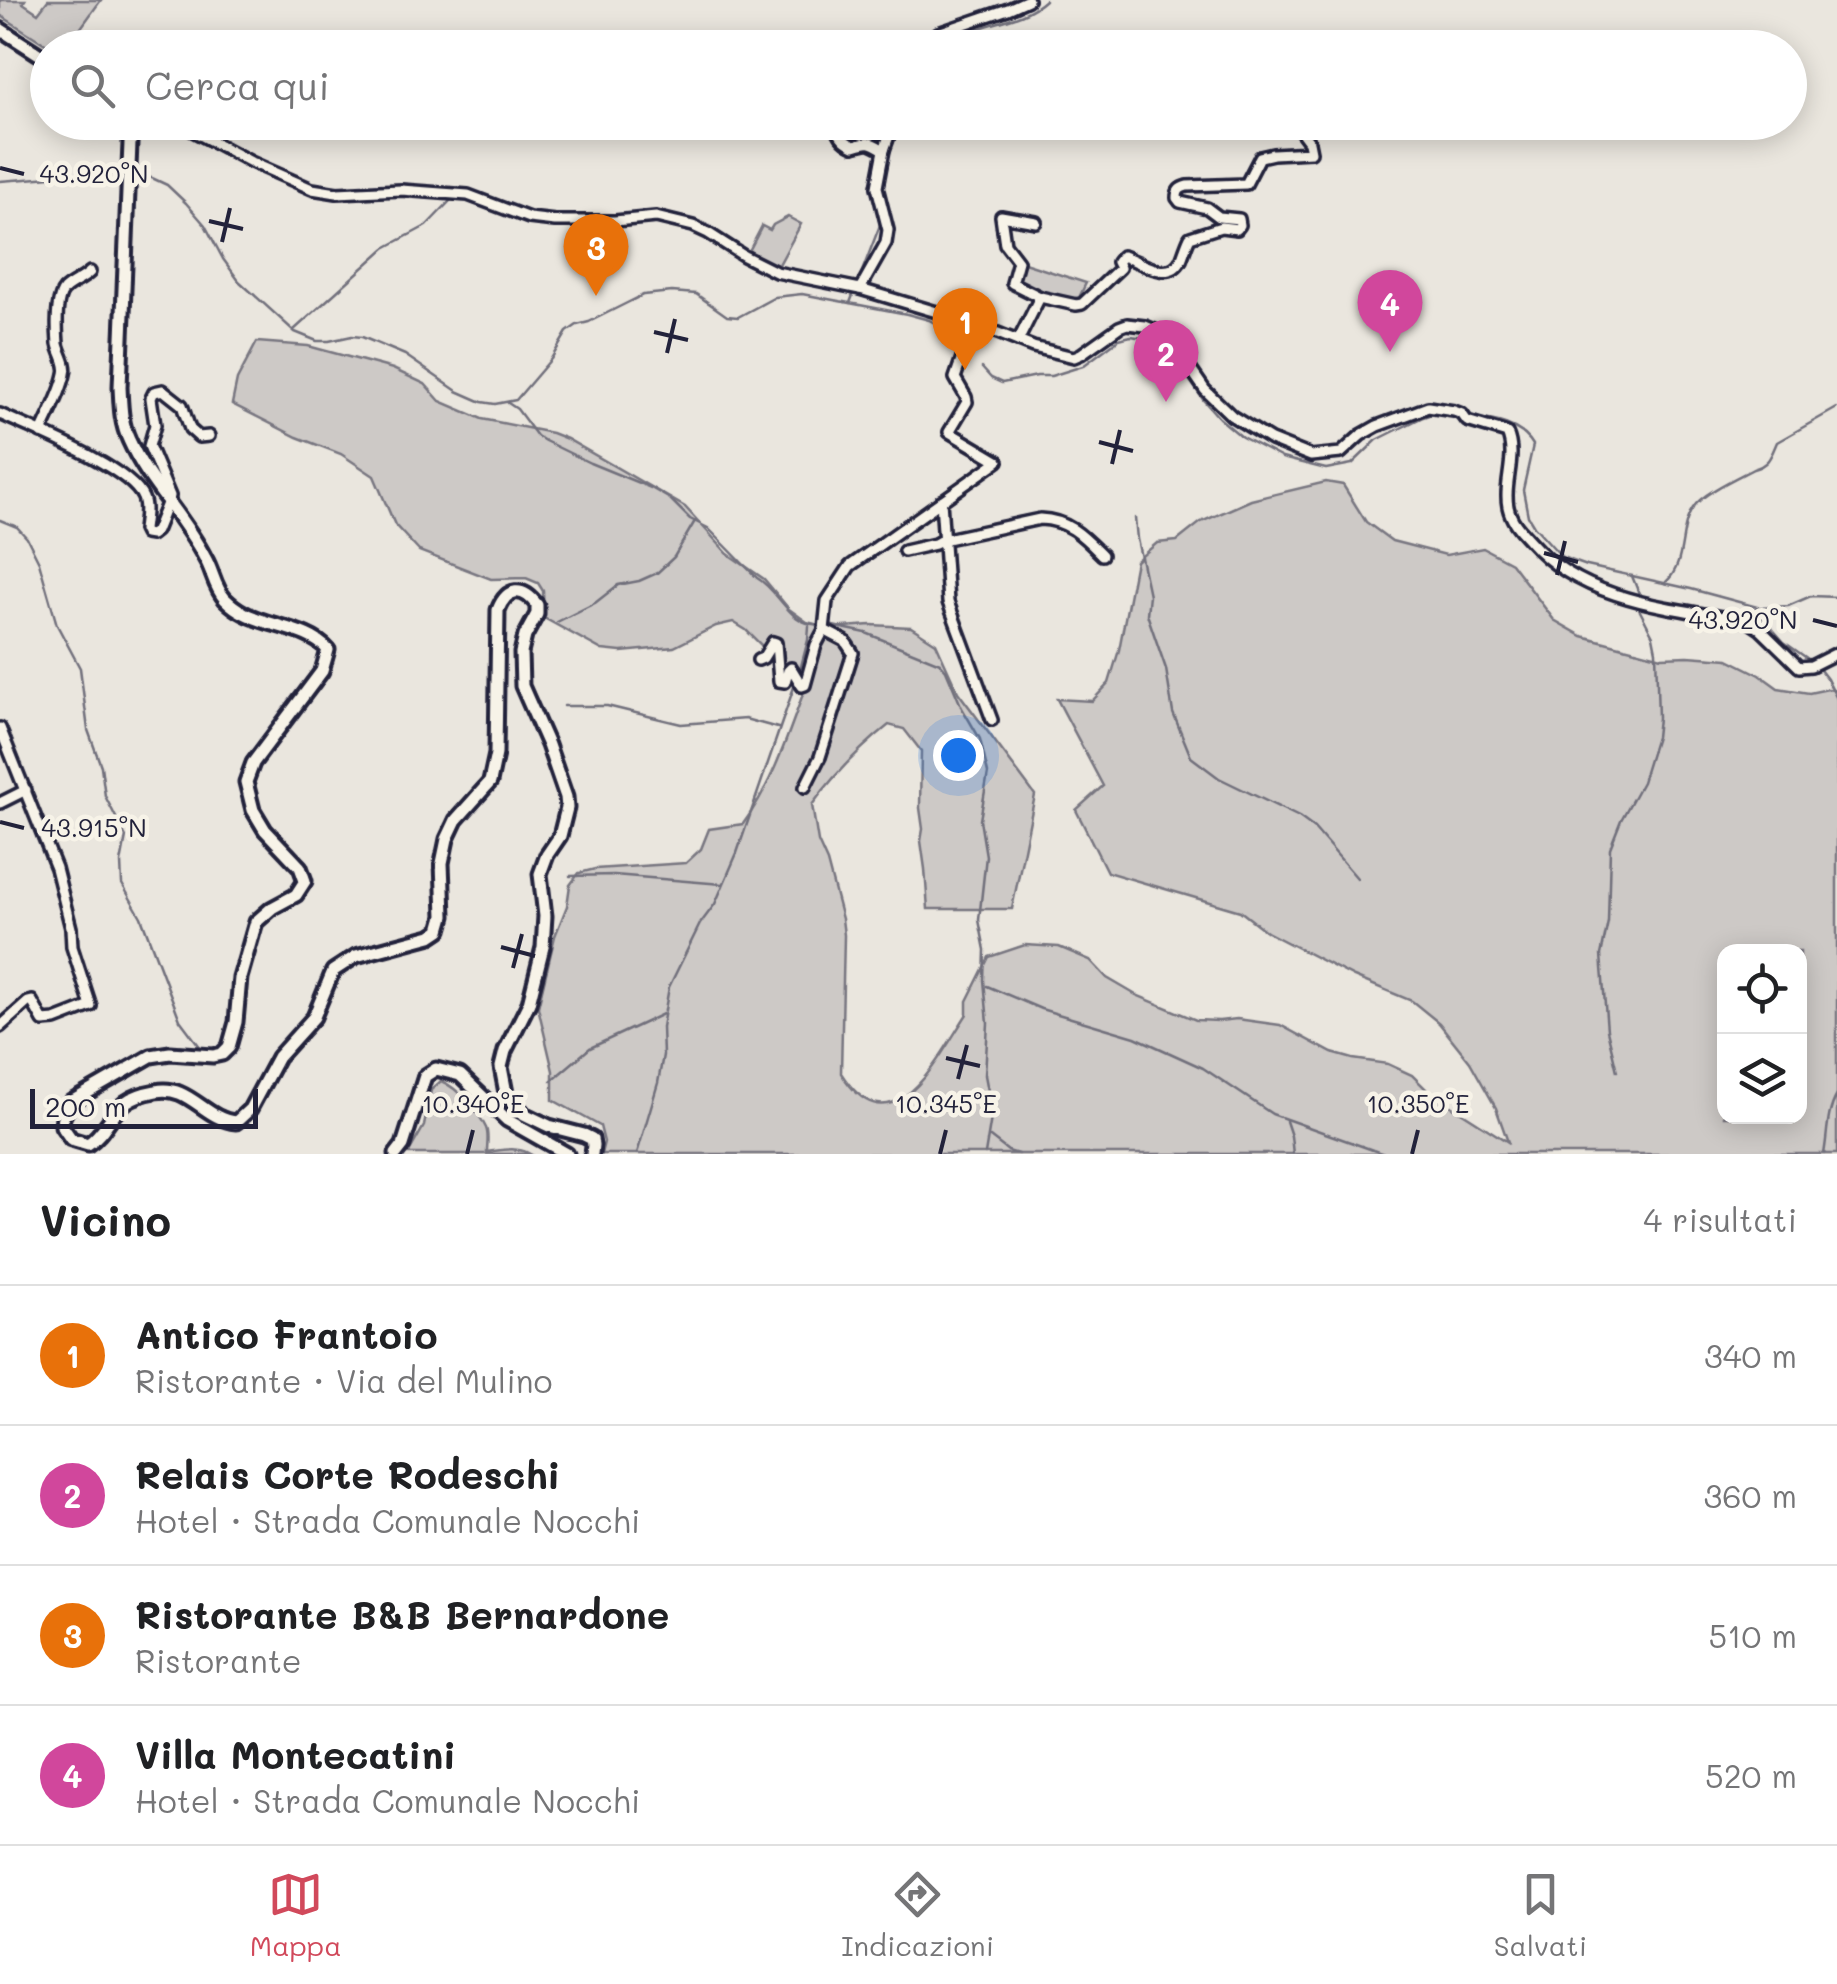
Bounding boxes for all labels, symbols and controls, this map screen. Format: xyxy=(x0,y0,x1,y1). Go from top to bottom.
search box xyxy=(30,30,1807,140)
icon: search xyxy=(65,58,120,113)
text: Cerca qui xyxy=(145,60,330,110)
text: 43.920°N xyxy=(40,157,148,189)
pin: 3 xyxy=(564,214,628,296)
pin: 4 xyxy=(1358,270,1422,352)
pin: 1 xyxy=(932,288,998,370)
pin: 2 xyxy=(1134,320,1198,402)
text: 43.920°N xyxy=(1689,603,1797,635)
your location xyxy=(933,730,984,781)
text: 43.915°N xyxy=(41,811,147,843)
map controls xyxy=(1717,944,1807,1124)
button: locate xyxy=(1717,944,1807,1034)
button: layers xyxy=(1717,1034,1807,1124)
scale bar xyxy=(30,1084,258,1128)
text: 10.340°E xyxy=(422,1087,524,1119)
text: 10.345°E xyxy=(895,1087,997,1119)
text: 10.350°E xyxy=(1367,1087,1469,1119)
text: 200 m xyxy=(45,1088,126,1124)
text: Vicino xyxy=(40,1192,171,1247)
text: 4 risultati xyxy=(1643,1198,1797,1240)
text: Antico Frantoio xyxy=(135,1309,438,1359)
text: 1 xyxy=(65,1334,80,1376)
text: 340 m xyxy=(1704,1334,1797,1376)
text: Ristorante · Via del Mulino xyxy=(135,1359,552,1401)
text: Relais Corte Rodeschi xyxy=(135,1449,560,1499)
text: 2 xyxy=(64,1474,81,1516)
text: 360 m xyxy=(1703,1474,1797,1516)
text: Hotel · Strada Comunale Nocchi xyxy=(135,1499,640,1541)
text: Ristorante B&B Bernardone xyxy=(135,1589,669,1639)
text: 3 xyxy=(63,1614,82,1656)
text: 510 m xyxy=(1709,1614,1797,1656)
text: Ristorante xyxy=(135,1639,302,1681)
text: Villa Montecatini xyxy=(135,1729,456,1779)
text: 4 xyxy=(62,1754,83,1796)
text: 520 m xyxy=(1705,1754,1797,1796)
text: Hotel · Strada Comunale Nocchi xyxy=(135,1779,640,1821)
tab: Mappa xyxy=(250,1867,342,1963)
tab: Indicazioni xyxy=(841,1867,994,1963)
tab: Salvati xyxy=(1494,1867,1587,1963)

